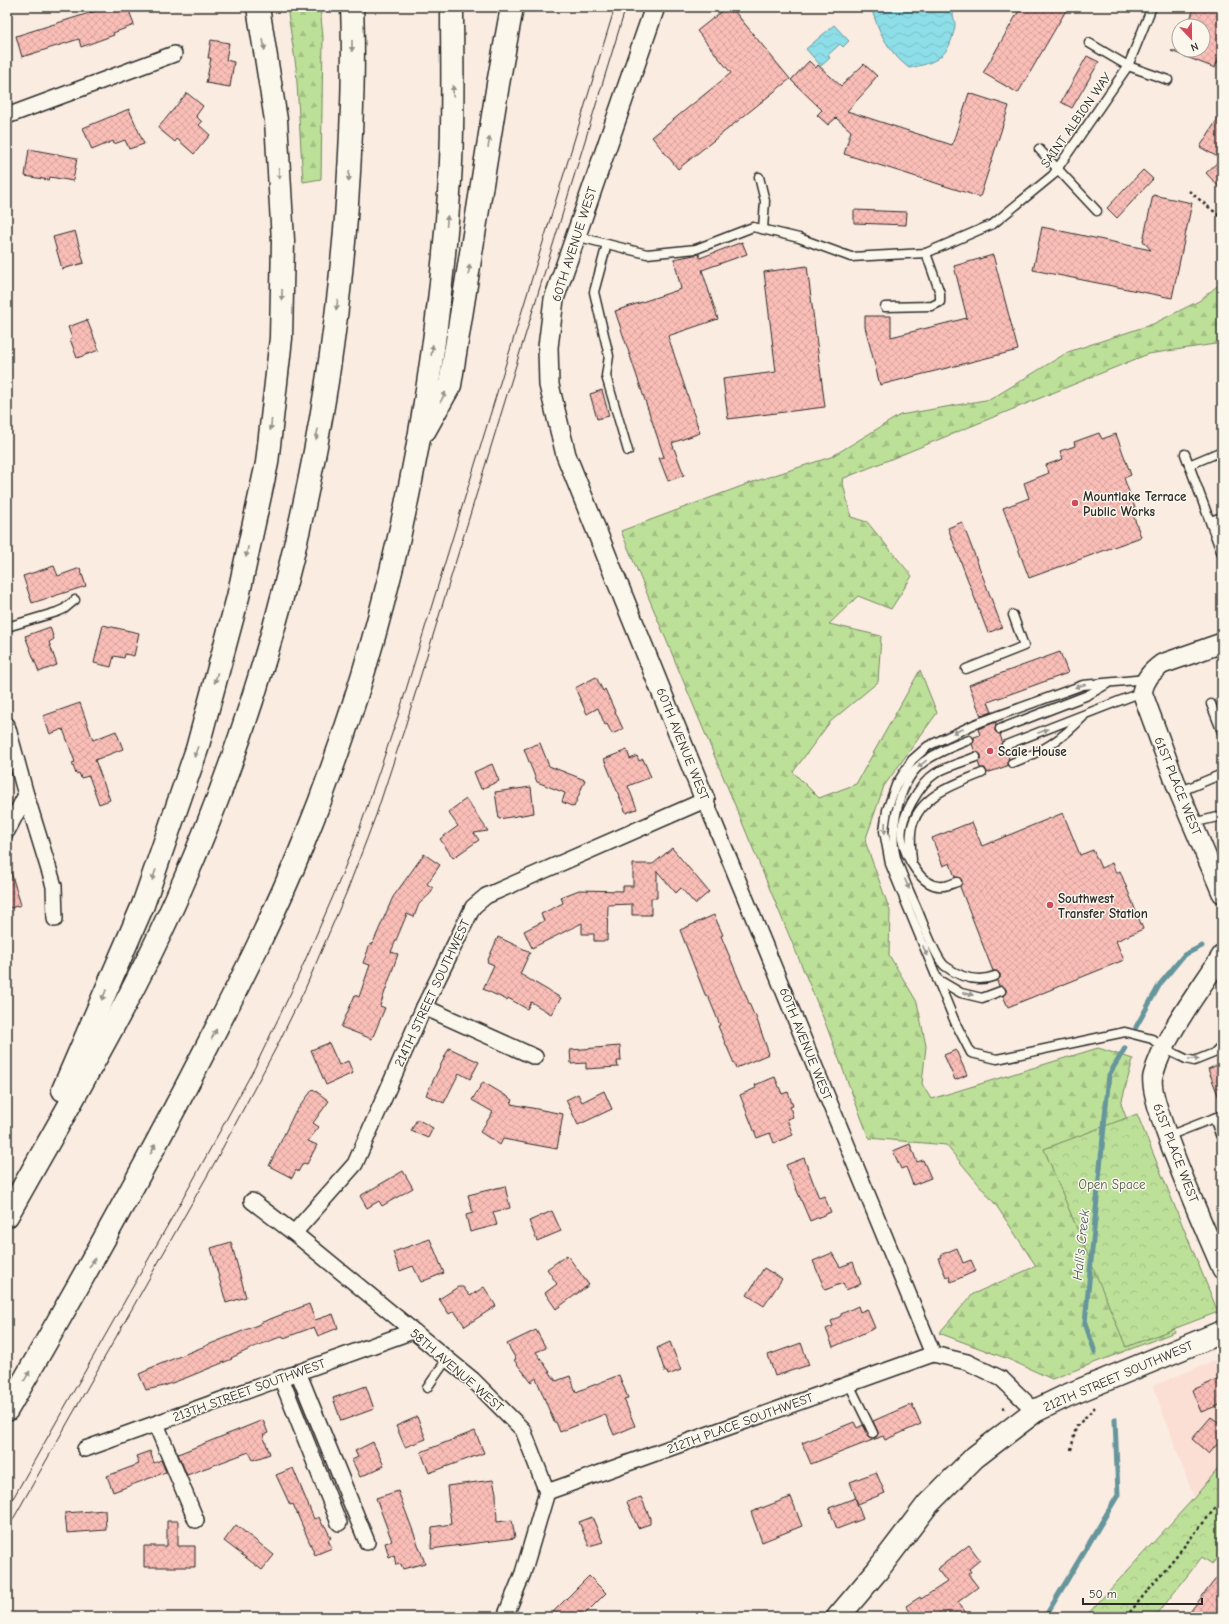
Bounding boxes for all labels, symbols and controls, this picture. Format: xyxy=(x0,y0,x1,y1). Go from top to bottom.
north arrow xyxy=(1171,18,1211,58)
one-way arrow xyxy=(261,39,267,52)
text: N xyxy=(1189,39,1200,54)
one-way arrow xyxy=(349,40,355,53)
street label: SAINT ALBION WAY xyxy=(1038,69,1115,170)
one-way arrow xyxy=(450,84,456,97)
one-way arrow xyxy=(486,136,492,148)
one-way arrow xyxy=(275,168,282,180)
one-way arrow xyxy=(346,170,352,183)
street label: 60TH AVENUE WEST xyxy=(548,184,600,303)
one-way arrow xyxy=(443,215,450,227)
one-way arrow xyxy=(466,264,472,276)
one-way arrow xyxy=(279,289,285,302)
one-way arrow xyxy=(334,299,340,311)
one-way arrow xyxy=(429,344,435,356)
one-way arrow xyxy=(440,391,447,403)
one-way arrow xyxy=(268,419,274,431)
one-way arrow xyxy=(314,428,320,440)
place label: Mountlake Terrace Public Works xyxy=(1083,489,1187,519)
marker: Mountlake Terrace Public Works xyxy=(1070,498,1080,508)
one-way arrow xyxy=(244,546,250,558)
one-way arrow xyxy=(213,673,219,685)
one-way arrow xyxy=(1074,683,1086,689)
street label: 60TH AVENUE WEST xyxy=(654,686,713,803)
one-way arrow xyxy=(1037,728,1049,734)
one-way arrow xyxy=(952,729,964,735)
street label: 61ST PLACE WEST xyxy=(1151,734,1205,838)
place label: Scale House xyxy=(998,744,1067,759)
one-way arrow xyxy=(193,746,199,758)
marker: Scale House xyxy=(985,746,995,756)
one-way arrow xyxy=(917,760,928,769)
one-way arrow xyxy=(882,822,888,835)
one-way arrow xyxy=(150,869,156,881)
one-way arrow xyxy=(904,878,910,889)
place label: Southwest Transfer Station xyxy=(1058,891,1148,921)
marker: Southwest Transfer Station xyxy=(1045,900,1055,910)
street label: 214TH STREET SOUTHWEST xyxy=(391,917,473,1069)
one-way arrow xyxy=(923,945,929,957)
street label: 60TH AVENUE WEST xyxy=(777,986,836,1103)
one-way arrow xyxy=(101,989,107,1001)
one-way arrow xyxy=(962,992,974,998)
one-way arrow xyxy=(210,1028,217,1039)
one-way arrow xyxy=(1187,1056,1200,1062)
street label: 61ST PLACE WEST xyxy=(1150,1101,1202,1205)
one-way arrow xyxy=(150,1143,157,1155)
park label: Open Space xyxy=(1079,1177,1146,1192)
water label: Hall's Creek xyxy=(1069,1209,1093,1281)
one-way arrow xyxy=(88,1258,96,1268)
street label: 58TH AVENUE WEST xyxy=(407,1325,507,1415)
street label: 212TH STREET SOUTHWEST xyxy=(1041,1337,1195,1414)
street label: 213TH STREET SOUTHWEST xyxy=(171,1355,328,1425)
one-way arrow xyxy=(23,1370,30,1382)
street label: 212TH PLACE SOUTHWEST xyxy=(665,1389,815,1456)
scale bar xyxy=(1083,1580,1202,1606)
text: 50 m xyxy=(1089,1587,1117,1601)

